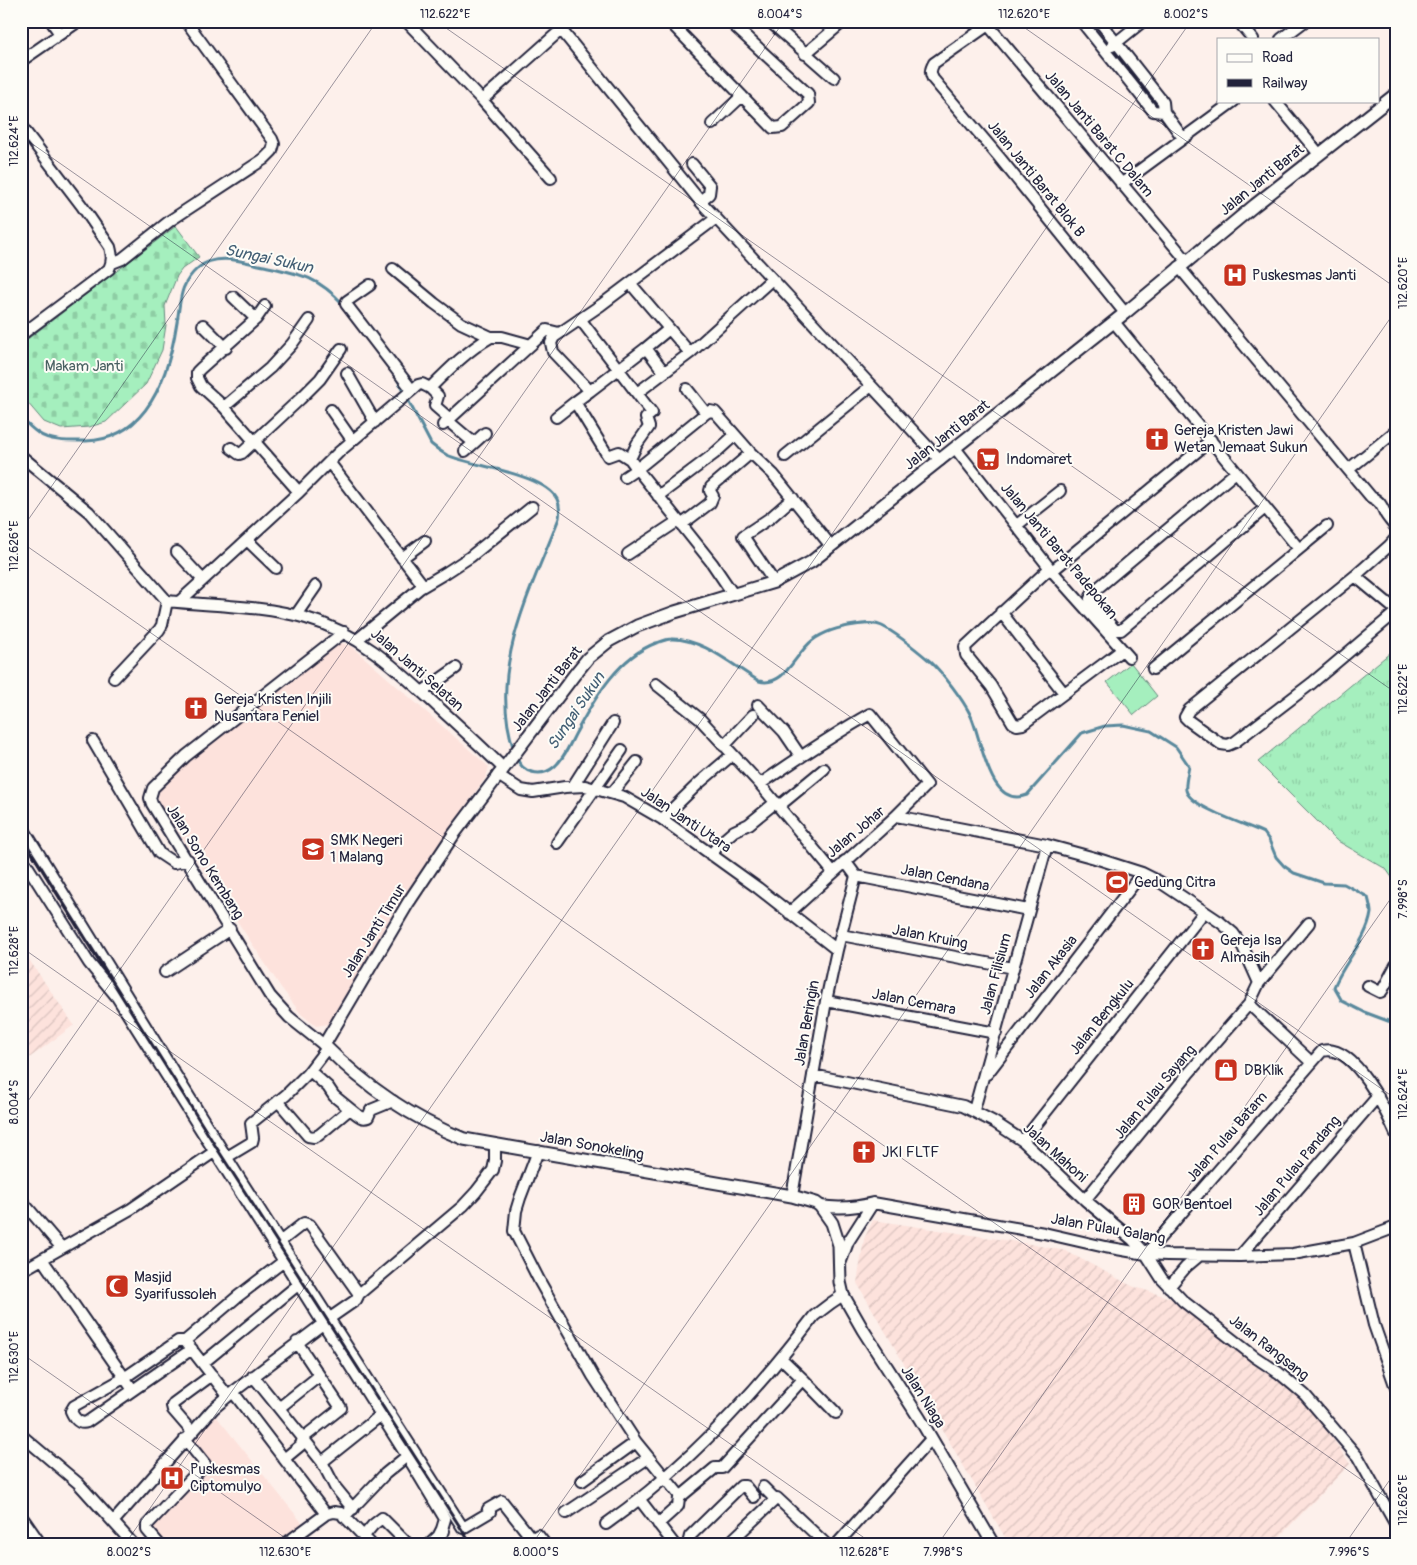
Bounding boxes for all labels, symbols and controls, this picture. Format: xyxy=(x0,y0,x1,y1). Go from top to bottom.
text: 112.622°E xyxy=(420,7,470,22)
text: 8.004°S xyxy=(758,7,802,22)
text: 112.620°E xyxy=(998,7,1050,22)
text: 8.002°S xyxy=(1164,7,1208,22)
legend xyxy=(1217,38,1380,102)
text: Road xyxy=(1262,48,1293,67)
street label: Jalan Janti Barat C Dalam xyxy=(1040,67,1158,201)
text: Railway xyxy=(1262,74,1308,93)
text: 112.624°E xyxy=(7,116,22,166)
street label: Jalan Janti Barat Blok B xyxy=(983,117,1089,241)
street label: Jalan Janti Barat xyxy=(1216,139,1309,220)
water label: Sungai Sukun xyxy=(223,240,316,278)
text: 112.620°E xyxy=(1396,257,1411,309)
hospital icon: Puskesmas Janti xyxy=(1222,262,1248,288)
place label: Puskesmas Janti xyxy=(1252,266,1356,285)
park label: Makam Janti xyxy=(45,357,123,376)
street label: Jalan Janti Barat xyxy=(900,395,994,474)
place label: Gereja Kristen Jawi Wetan Jemaat Sukun xyxy=(1174,421,1308,457)
church icon: Gereja Kristen Jawi Wetan Jemaat Sukun xyxy=(1144,426,1170,452)
supermarket icon: Indomaret xyxy=(975,446,1001,472)
place label: Indomaret xyxy=(1006,450,1073,469)
street label: Jalan Janti Barat Padepokan xyxy=(996,479,1122,623)
text: 112.626°E xyxy=(7,521,22,571)
street label: Jalan Janti Selatan xyxy=(366,624,468,716)
street label: Jalan Janti Barat xyxy=(508,642,587,736)
text: 112.622°E xyxy=(1396,664,1411,714)
water label: Sungai Sukun xyxy=(543,668,610,754)
place label: Gereja Kristen Injili Nusantara Peniel xyxy=(214,690,332,726)
church icon: Gereja Kristen Injili Nusantara Peniel xyxy=(183,695,209,721)
street label: Jalan Janti Utara xyxy=(637,783,735,857)
street label: Jalan Sono Kembang xyxy=(162,801,248,923)
street label: Jalan Johar xyxy=(823,802,890,862)
place label: SMK Negeri 1 Malang xyxy=(330,831,403,867)
school or university icon: SMK Negeri 1 Malang xyxy=(300,836,326,862)
street label: Jalan Cendana xyxy=(899,860,991,896)
sports icon: Gedung Citra xyxy=(1104,869,1130,895)
place label: Gedung Citra xyxy=(1134,873,1216,892)
text: 7.998°S xyxy=(1396,879,1411,919)
street label: Jalan Janti Timur xyxy=(338,880,411,981)
street label: Jalan Kruing xyxy=(891,920,969,954)
text: 112.628°E xyxy=(7,926,22,976)
street label: Jalan Filisium xyxy=(976,931,1016,1017)
street label: Jalan Akasia xyxy=(1020,931,1082,1003)
place label: Gereja Isa Almasih xyxy=(1220,931,1281,967)
church icon: Gereja Isa Almasih xyxy=(1190,936,1216,962)
street label: Jalan Bengkulu xyxy=(1065,975,1139,1059)
street label: Jalan Beringin xyxy=(790,979,824,1067)
street label: Jalan Cemara xyxy=(870,985,958,1019)
street label: Jalan Pulau Sayang xyxy=(1110,1041,1200,1143)
shop icon: DBKlik xyxy=(1213,1057,1239,1083)
place label: DBKlik xyxy=(1244,1061,1284,1080)
text: 112.624°E xyxy=(1396,1069,1411,1119)
text: 8.004°S xyxy=(7,1080,22,1124)
street label: Jalan Pulau Batam xyxy=(1182,1088,1272,1186)
street label: Jalan Pulau Pandang xyxy=(1249,1112,1345,1220)
street label: Jalan Mahoni xyxy=(1019,1119,1091,1187)
street label: Jalan Sonokeling xyxy=(539,1128,645,1164)
church icon: JKI FLTF xyxy=(851,1139,877,1165)
place label: JKI FLTF xyxy=(882,1143,939,1162)
building icon: GOR Bentoel xyxy=(1121,1191,1147,1217)
place label: GOR Bentoel xyxy=(1152,1195,1232,1214)
street label: Jalan Pulau Galang xyxy=(1049,1210,1167,1248)
place label: Masjid Syarifussoleh xyxy=(134,1268,217,1304)
mosque icon: Masjid Syarifussoleh xyxy=(104,1273,130,1299)
street label: Jalan Rangsang xyxy=(1225,1311,1313,1385)
text: 112.630°E xyxy=(7,1331,22,1383)
street label: Jalan Niaga xyxy=(896,1362,950,1432)
place label: Puskesmas Ciptomulyo xyxy=(190,1460,262,1496)
hospital icon: Puskesmas Ciptomulyo xyxy=(159,1465,185,1491)
text: 112.626°E xyxy=(1396,1475,1411,1525)
text: 8.002°S xyxy=(107,1545,151,1560)
text: 112.630°E xyxy=(259,1545,311,1560)
text: 8.000°S xyxy=(513,1545,559,1560)
text: 112.628°E xyxy=(839,1545,889,1560)
text: 7.998°S xyxy=(923,1545,963,1560)
text: 7.996°S xyxy=(1329,1545,1369,1560)

